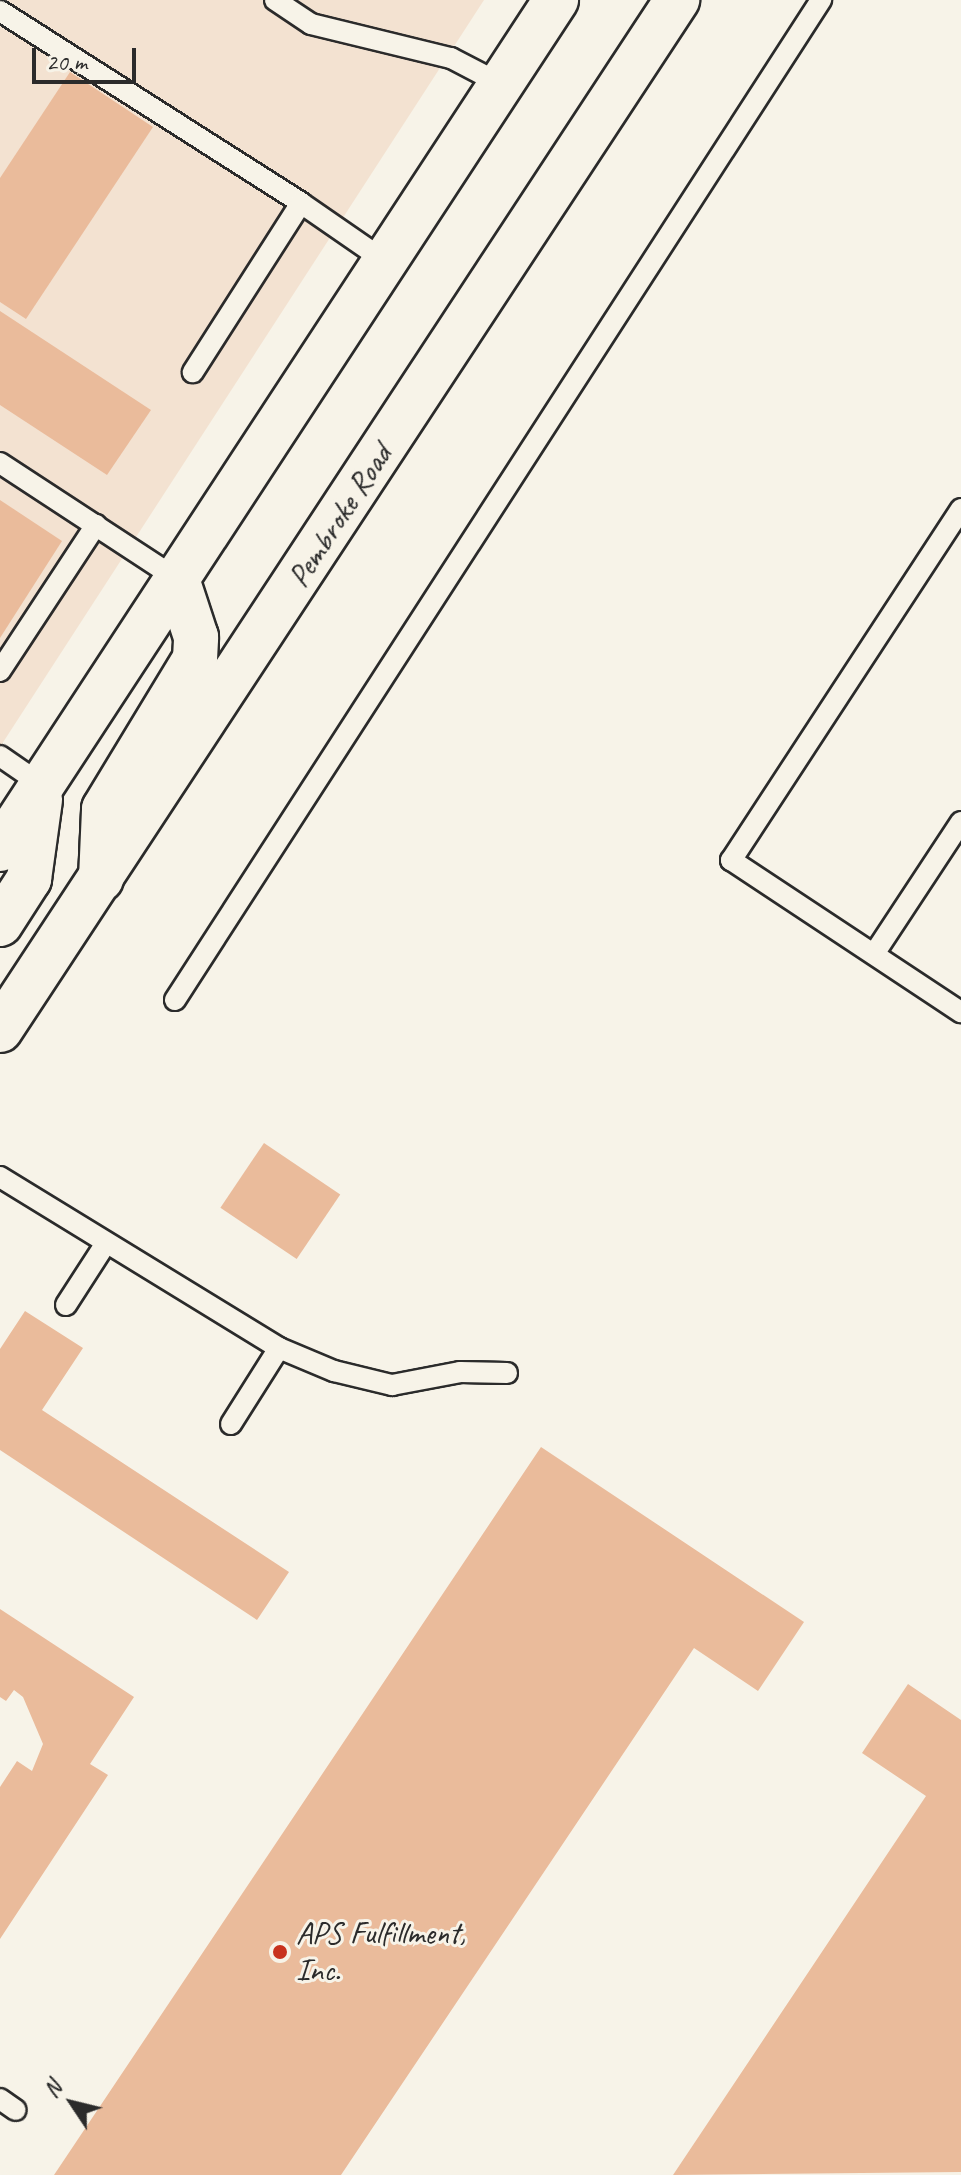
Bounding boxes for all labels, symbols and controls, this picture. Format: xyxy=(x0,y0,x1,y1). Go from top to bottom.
scale bar xyxy=(36,32,140,82)
text: 20 m xyxy=(46,47,87,77)
street label: Pembroke Road xyxy=(280,437,400,595)
place label: APS Fulfillment, Inc. xyxy=(296,1915,466,1990)
marker: APS Fulfillment, Inc. xyxy=(271,1943,289,1961)
north arrow xyxy=(32,2063,112,2143)
text: N xyxy=(37,2076,68,2103)

